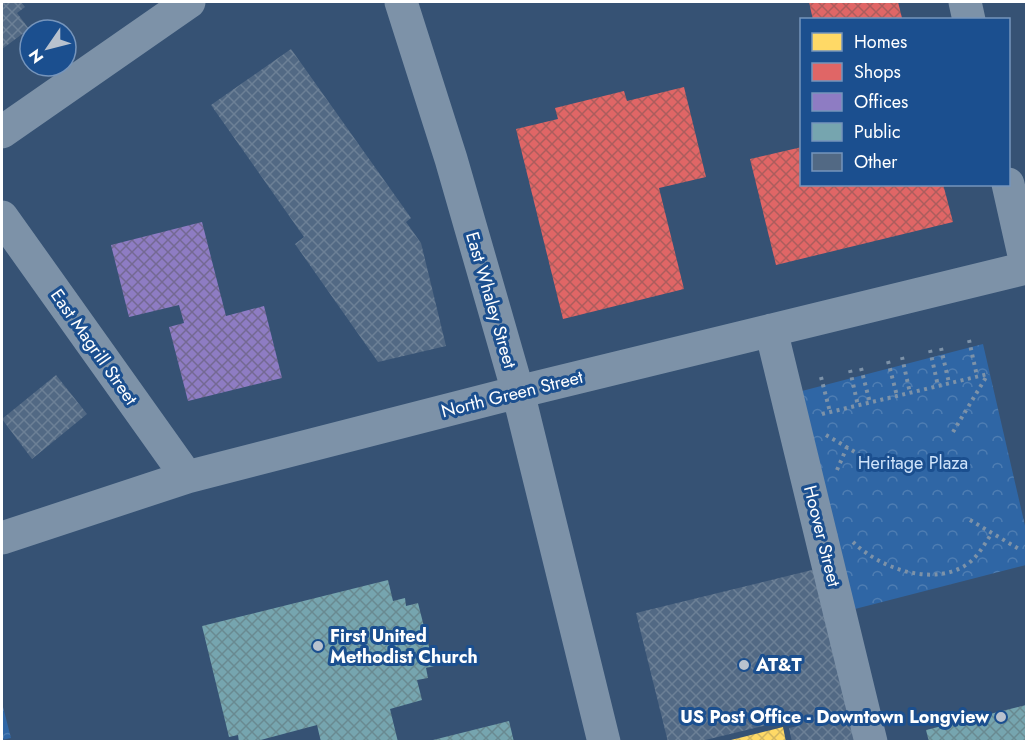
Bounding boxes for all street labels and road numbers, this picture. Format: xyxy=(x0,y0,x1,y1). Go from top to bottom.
street label: East Whaley Street xyxy=(459,229,523,372)
street label: East Magrill Street xyxy=(44,284,144,411)
street label: North Green Street xyxy=(438,364,586,424)
street label: Hoover Street xyxy=(797,483,847,590)

